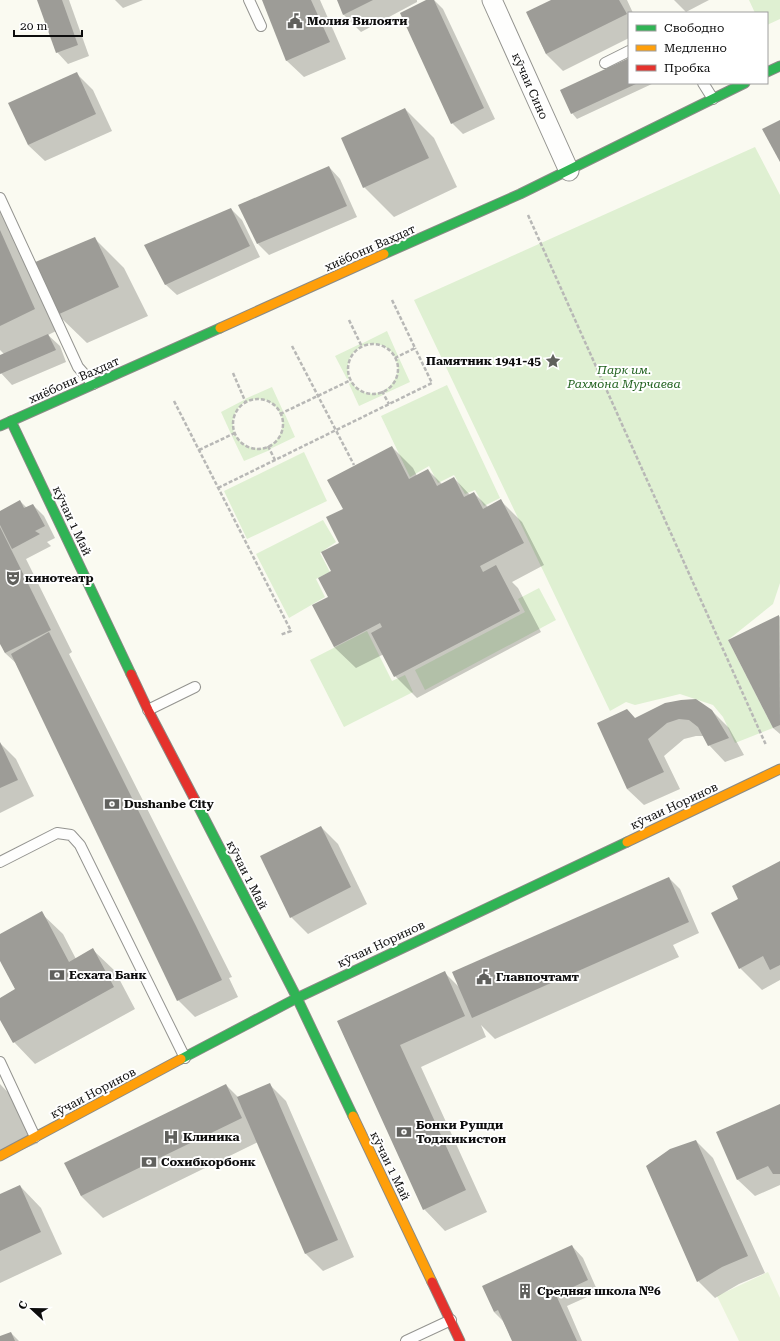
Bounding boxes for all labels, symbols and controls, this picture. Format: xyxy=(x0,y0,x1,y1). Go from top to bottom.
scale bar xyxy=(14,12,82,38)
public building icon: Молия Вилояти xyxy=(286,12,304,30)
legend xyxy=(628,12,768,84)
place label: Молия Вилояти xyxy=(307,14,407,28)
text: 20 m xyxy=(20,19,47,33)
text: Свободно xyxy=(664,21,724,35)
text: Медленно xyxy=(664,41,727,55)
street label: кӯчаи Сино xyxy=(509,50,551,122)
text: Пробка xyxy=(664,61,711,75)
street label: хиёбони Ваҳдат xyxy=(323,222,418,274)
place icon: Памятник 1941-45 xyxy=(544,352,562,370)
street label: хиёбони Ваҳдат xyxy=(27,354,122,406)
place label: Памятник 1941-45 xyxy=(426,354,541,368)
park label: Парк им. Рахмона Мурчаева xyxy=(566,363,681,391)
street label: кӯчаи 1 Май xyxy=(50,484,94,558)
theatre icon: кинотеатр xyxy=(4,569,22,587)
place label: кинотеатр xyxy=(25,571,94,585)
street label: кӯчаи Норинов xyxy=(628,780,720,832)
bank icon: Dushanbe City xyxy=(103,795,121,813)
place label: Dushanbe City xyxy=(124,797,214,811)
street label: кӯчаи 1 Май xyxy=(224,838,270,912)
street label: кӯчаи Норинов xyxy=(335,918,427,970)
bank icon: Есхата Банк xyxy=(48,966,66,984)
place label: Есхата Банк xyxy=(69,968,147,982)
public building icon: Главпочтамт xyxy=(475,968,493,986)
place label: Главпочтамт xyxy=(496,970,579,984)
street label: кӯчаи Норинов xyxy=(48,1065,138,1121)
place label: Бонки Рушди Тоджикистон xyxy=(416,1118,506,1146)
bank icon: Бонки Рушди Тоджикистон xyxy=(395,1123,413,1141)
hospital icon: Клиника xyxy=(162,1128,180,1146)
street label: кӯчаи 1 Май xyxy=(367,1129,413,1203)
place label: Клиника xyxy=(183,1130,240,1144)
bank icon: Сохибкорбонк xyxy=(140,1153,158,1171)
place label: Сохибкорбонк xyxy=(161,1155,257,1169)
building icon: Средняя школа №6 xyxy=(516,1282,534,1300)
place label: Средняя школа №6 xyxy=(537,1284,661,1298)
north arrow xyxy=(12,1289,52,1329)
text: С xyxy=(16,1299,31,1311)

